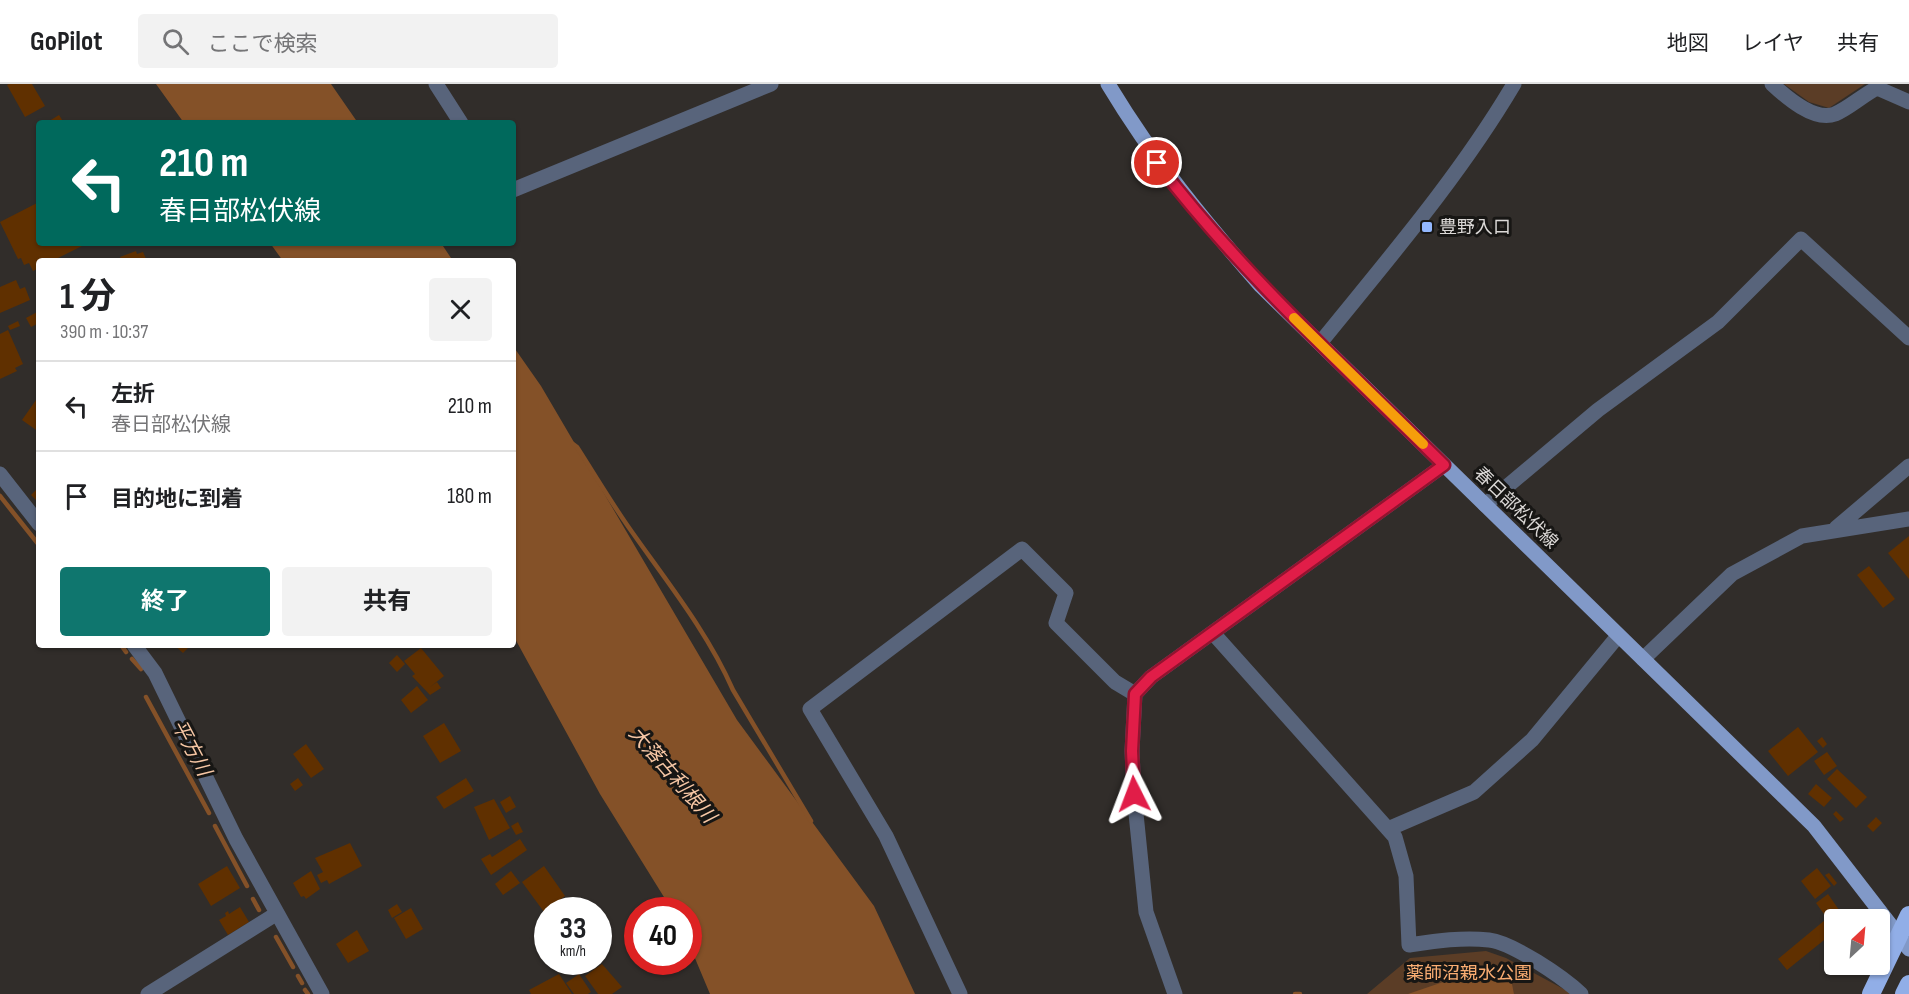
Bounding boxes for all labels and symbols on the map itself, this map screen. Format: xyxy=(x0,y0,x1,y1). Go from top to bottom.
pin xyxy=(1131,137,1182,188)
place label: 豊野入口 xyxy=(1439,217,1511,238)
marker: 豊野入口 xyxy=(1420,220,1434,234)
street label: 春日部松伏線 xyxy=(1470,463,1562,553)
water label: 平方川 xyxy=(166,716,217,782)
water label: 大落古利根川 xyxy=(624,722,722,830)
position arrow xyxy=(1102,762,1166,826)
speed limit sign: 40 xyxy=(624,897,702,975)
north arrow xyxy=(1824,909,1890,975)
park label: 薬師沼親水公園 xyxy=(1406,963,1532,984)

